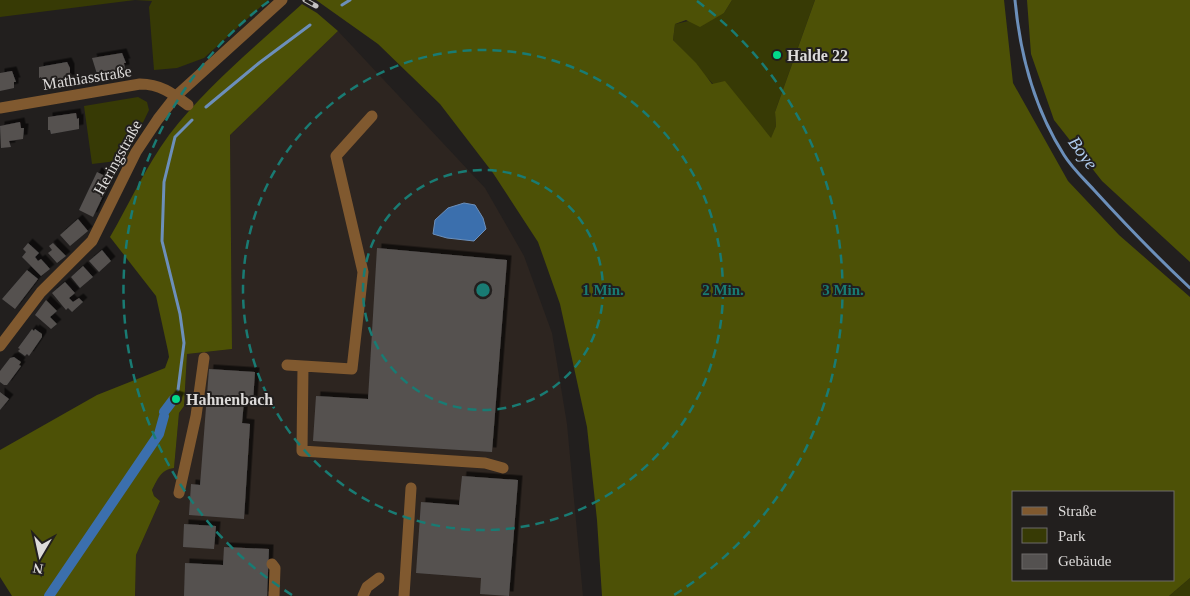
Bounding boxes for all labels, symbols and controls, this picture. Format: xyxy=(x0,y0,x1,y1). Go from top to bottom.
place label: Halde 22 xyxy=(787,47,848,64)
marker: Halde 22 xyxy=(771,49,783,61)
street label: Mathiasstraße xyxy=(41,62,133,93)
street label: Heringstraße xyxy=(90,117,146,198)
water label: Boye xyxy=(1064,133,1102,173)
centre of rings xyxy=(474,281,492,299)
text: 1 Min. xyxy=(582,282,624,298)
text: 2 Min. xyxy=(702,282,744,298)
text: 3 Min. xyxy=(822,282,864,298)
place label: Hahnenbach xyxy=(186,391,273,408)
marker: Hahnenbach xyxy=(170,393,182,405)
legend xyxy=(1012,491,1175,581)
text: Straße xyxy=(1058,503,1097,519)
text: Park xyxy=(1058,528,1086,544)
north arrow xyxy=(15,531,65,581)
text: Gebäude xyxy=(1058,553,1112,569)
text: N xyxy=(32,560,44,577)

